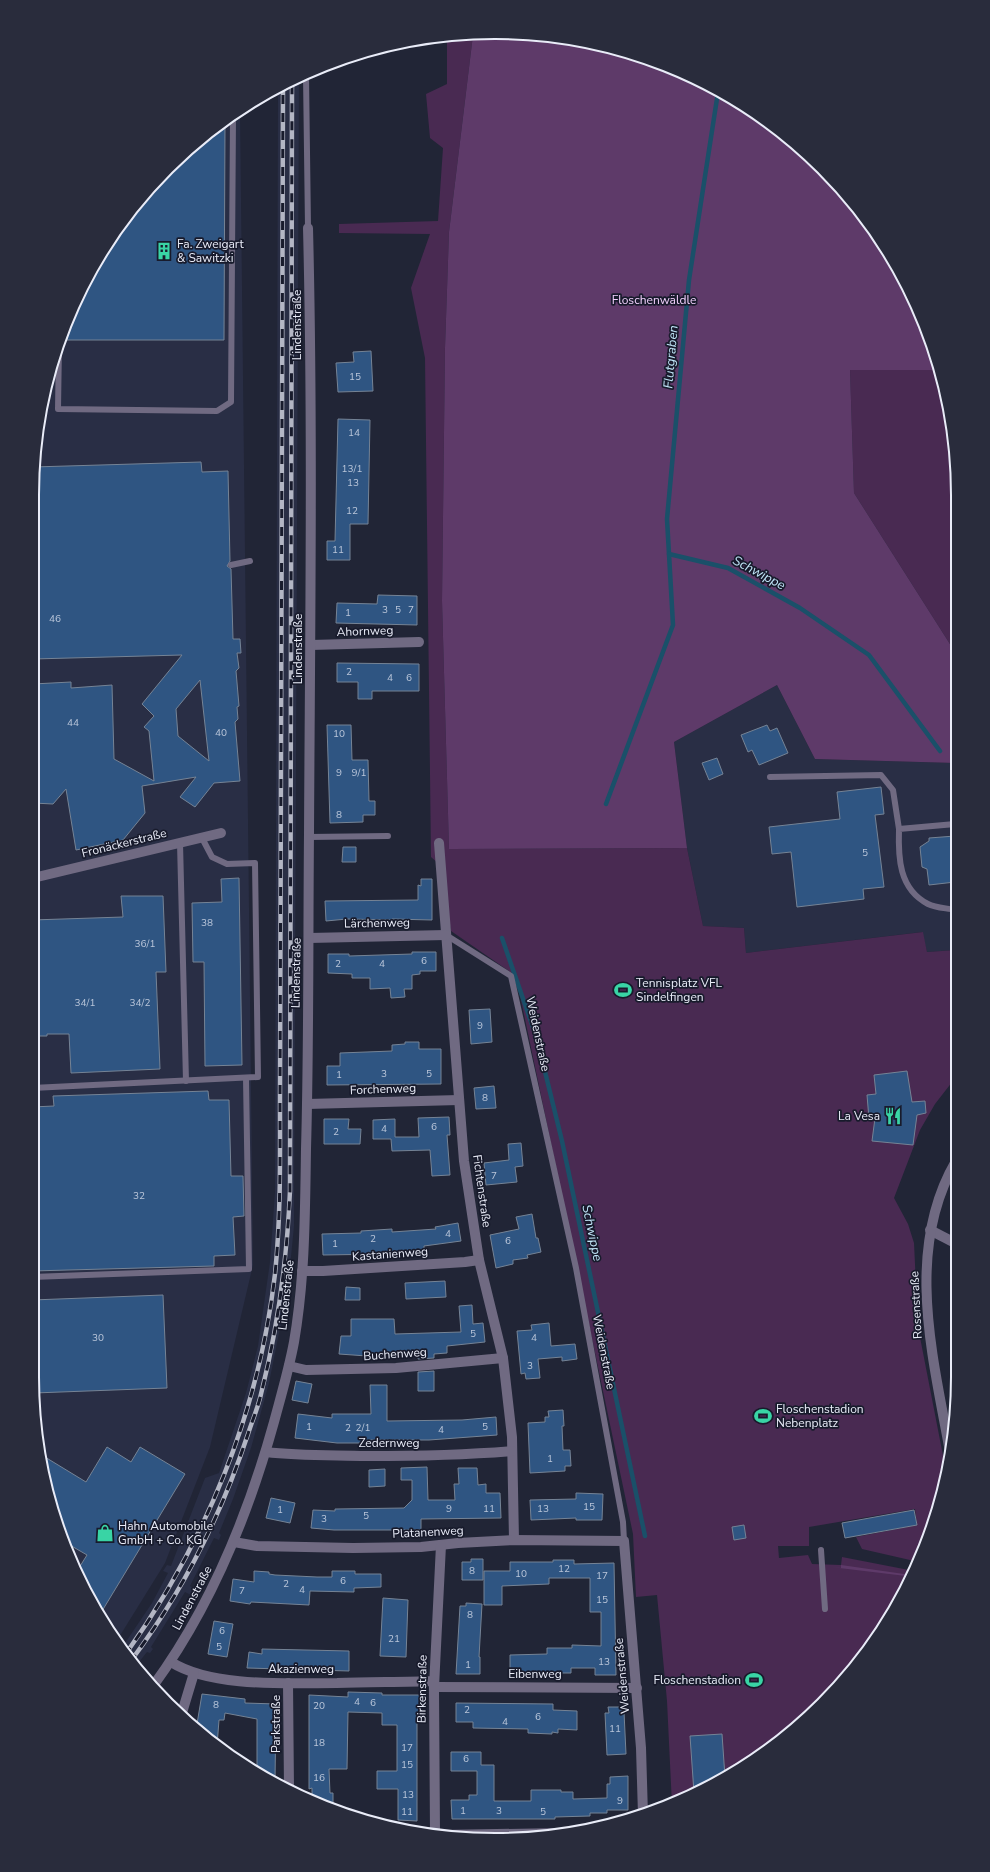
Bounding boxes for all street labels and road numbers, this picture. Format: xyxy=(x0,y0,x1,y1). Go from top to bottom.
street label: Lindenstraße xyxy=(289,290,305,360)
street label: Lindenstraße xyxy=(290,614,306,684)
street label: Ahornweg xyxy=(336,622,394,640)
street label: Fronäckerstraße xyxy=(80,825,168,861)
street label: Lärchenweg xyxy=(344,914,410,932)
street label: Lindenstraße xyxy=(287,938,305,1008)
street label: Weidenstraße xyxy=(522,995,554,1073)
street label: Forchenweg xyxy=(350,1080,416,1098)
street label: Fichtenstraße xyxy=(469,1154,495,1228)
street label: Kastanienweg xyxy=(351,1243,429,1265)
street label: Lindenstraße xyxy=(274,1259,298,1331)
street label: Rosenstraße xyxy=(906,1271,926,1339)
street label: Weidenstraße xyxy=(589,1313,619,1391)
street label: Buchenweg xyxy=(363,1344,427,1364)
street label: Zedernweg xyxy=(358,1435,420,1451)
street label: Platanenweg xyxy=(392,1522,464,1542)
street label: Lindenstraße xyxy=(168,1563,216,1633)
street label: Weidenstraße xyxy=(611,1637,633,1715)
street label: Birkenstraße xyxy=(413,1655,431,1723)
street label: Akazienweg xyxy=(268,1661,334,1677)
street label: Eibenweg xyxy=(508,1666,562,1682)
street label: Parkstraße xyxy=(268,1695,284,1753)

